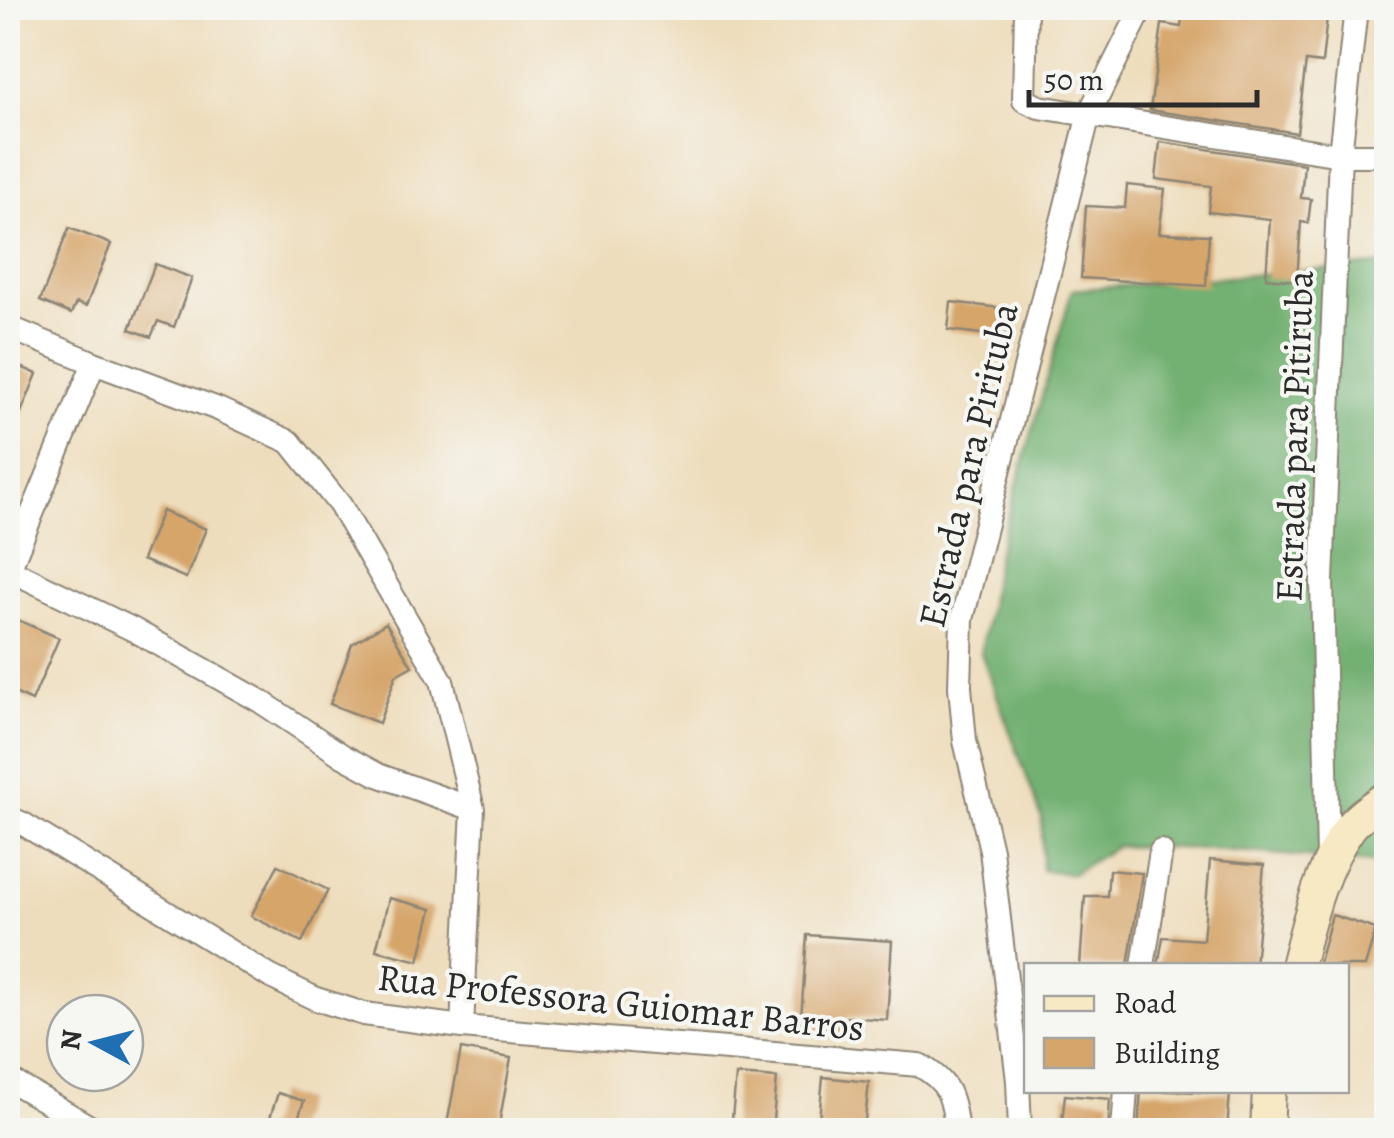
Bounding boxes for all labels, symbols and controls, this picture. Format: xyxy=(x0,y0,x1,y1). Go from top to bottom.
scale bar xyxy=(1029,45,1256,107)
text: 50 m xyxy=(1044,60,1104,100)
street label: Estrada para Pitiruba xyxy=(1262,269,1326,603)
street label: Estrada para Pirituba xyxy=(905,297,1031,632)
street label: Rua Professora Guiomar Barros xyxy=(375,951,867,1053)
legend xyxy=(1024,963,1349,1093)
text: Road xyxy=(1114,983,1177,1023)
north arrow xyxy=(45,993,145,1093)
text: N xyxy=(51,1028,91,1053)
text: Building xyxy=(1114,1033,1220,1073)

